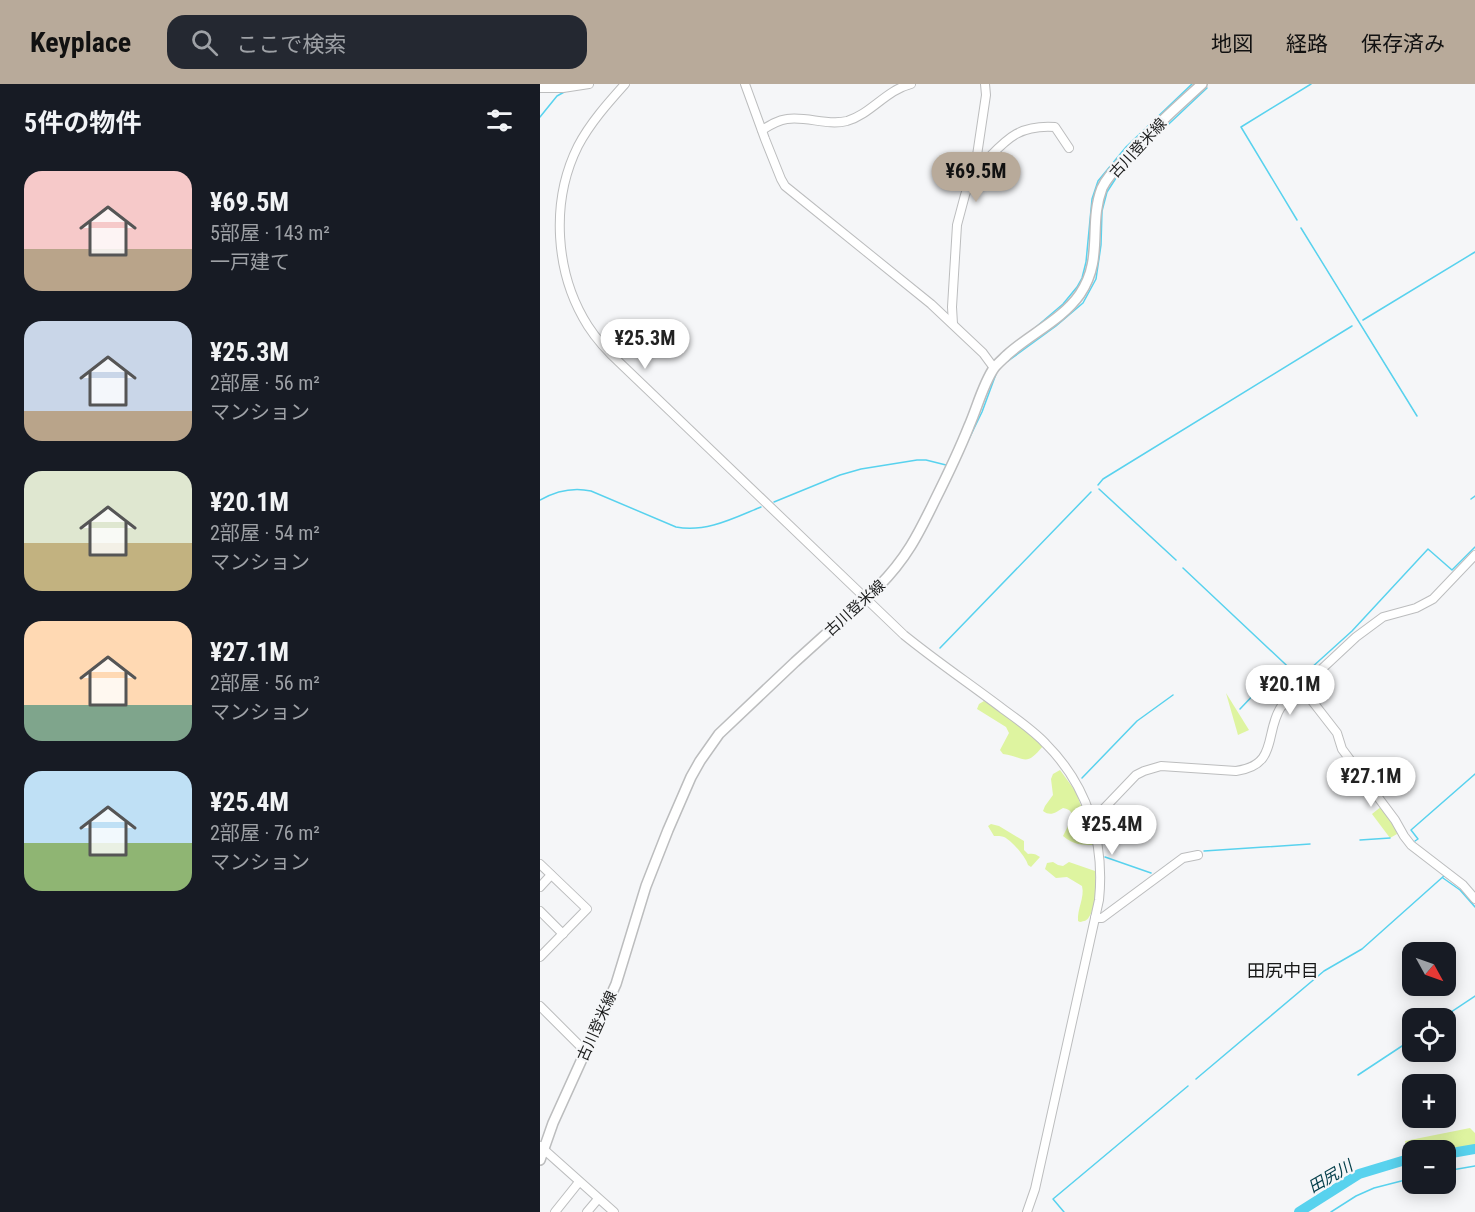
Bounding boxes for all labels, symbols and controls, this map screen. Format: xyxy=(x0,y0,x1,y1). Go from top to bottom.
search box xyxy=(167,15,587,69)
text: Keyplace xyxy=(30,26,131,59)
icon: search xyxy=(188,26,221,59)
text: ここで検索 xyxy=(236,32,346,57)
text: 地図 xyxy=(1211,32,1253,56)
text: 経路 xyxy=(1286,32,1328,56)
text: 保存済み xyxy=(1361,32,1445,56)
icon: filters xyxy=(483,104,516,137)
text: 5件の物件 xyxy=(24,108,141,138)
street label: 古川登米線 xyxy=(1106,114,1170,182)
pin: ¥69.5M xyxy=(927,152,1025,203)
text: ¥69.5M xyxy=(946,159,1006,183)
text: ¥69.5M xyxy=(210,187,289,217)
icon: home xyxy=(72,195,144,267)
text: 5部屋 · 143 m² xyxy=(210,221,330,245)
text: 一戸建て xyxy=(210,250,290,274)
pin: ¥25.3M xyxy=(596,319,694,370)
text: ¥25.3M xyxy=(615,326,675,350)
text: ¥25.3M xyxy=(210,337,289,367)
icon: home xyxy=(72,345,144,417)
text: 2部屋 · 56 m² xyxy=(210,371,320,395)
text: マンション xyxy=(210,400,310,424)
text: ¥20.1M xyxy=(210,487,289,517)
icon: home xyxy=(72,495,144,567)
text: 2部屋 · 54 m² xyxy=(210,521,320,545)
text: マンション xyxy=(210,550,310,574)
street label: 古川登米線 xyxy=(821,576,889,640)
text: ¥27.1M xyxy=(210,637,289,667)
icon: home xyxy=(72,645,144,717)
pin: ¥20.1M xyxy=(1241,665,1339,716)
text: 2部屋 · 56 m² xyxy=(210,671,320,695)
text: ¥20.1M xyxy=(1260,672,1320,696)
text: マンション xyxy=(210,700,310,724)
pin: ¥27.1M xyxy=(1322,757,1420,808)
text: ¥27.1M xyxy=(1341,764,1401,788)
text: ¥25.4M xyxy=(210,787,289,817)
icon: home xyxy=(72,795,144,867)
pin: ¥25.4M xyxy=(1063,805,1161,856)
text: ¥25.4M xyxy=(1082,812,1142,836)
text: 2部屋 · 76 m² xyxy=(210,821,320,845)
text: マンション xyxy=(210,850,310,874)
north arrow xyxy=(1402,942,1456,996)
map controls xyxy=(1402,942,1456,1194)
district label: 田尻中目 xyxy=(1247,960,1319,981)
street label: 古川登米線 xyxy=(574,988,620,1064)
button: locate xyxy=(1402,1008,1456,1062)
button: + xyxy=(1402,1074,1456,1128)
button: − xyxy=(1402,1140,1456,1194)
water label: 田尻川 xyxy=(1305,1155,1358,1197)

